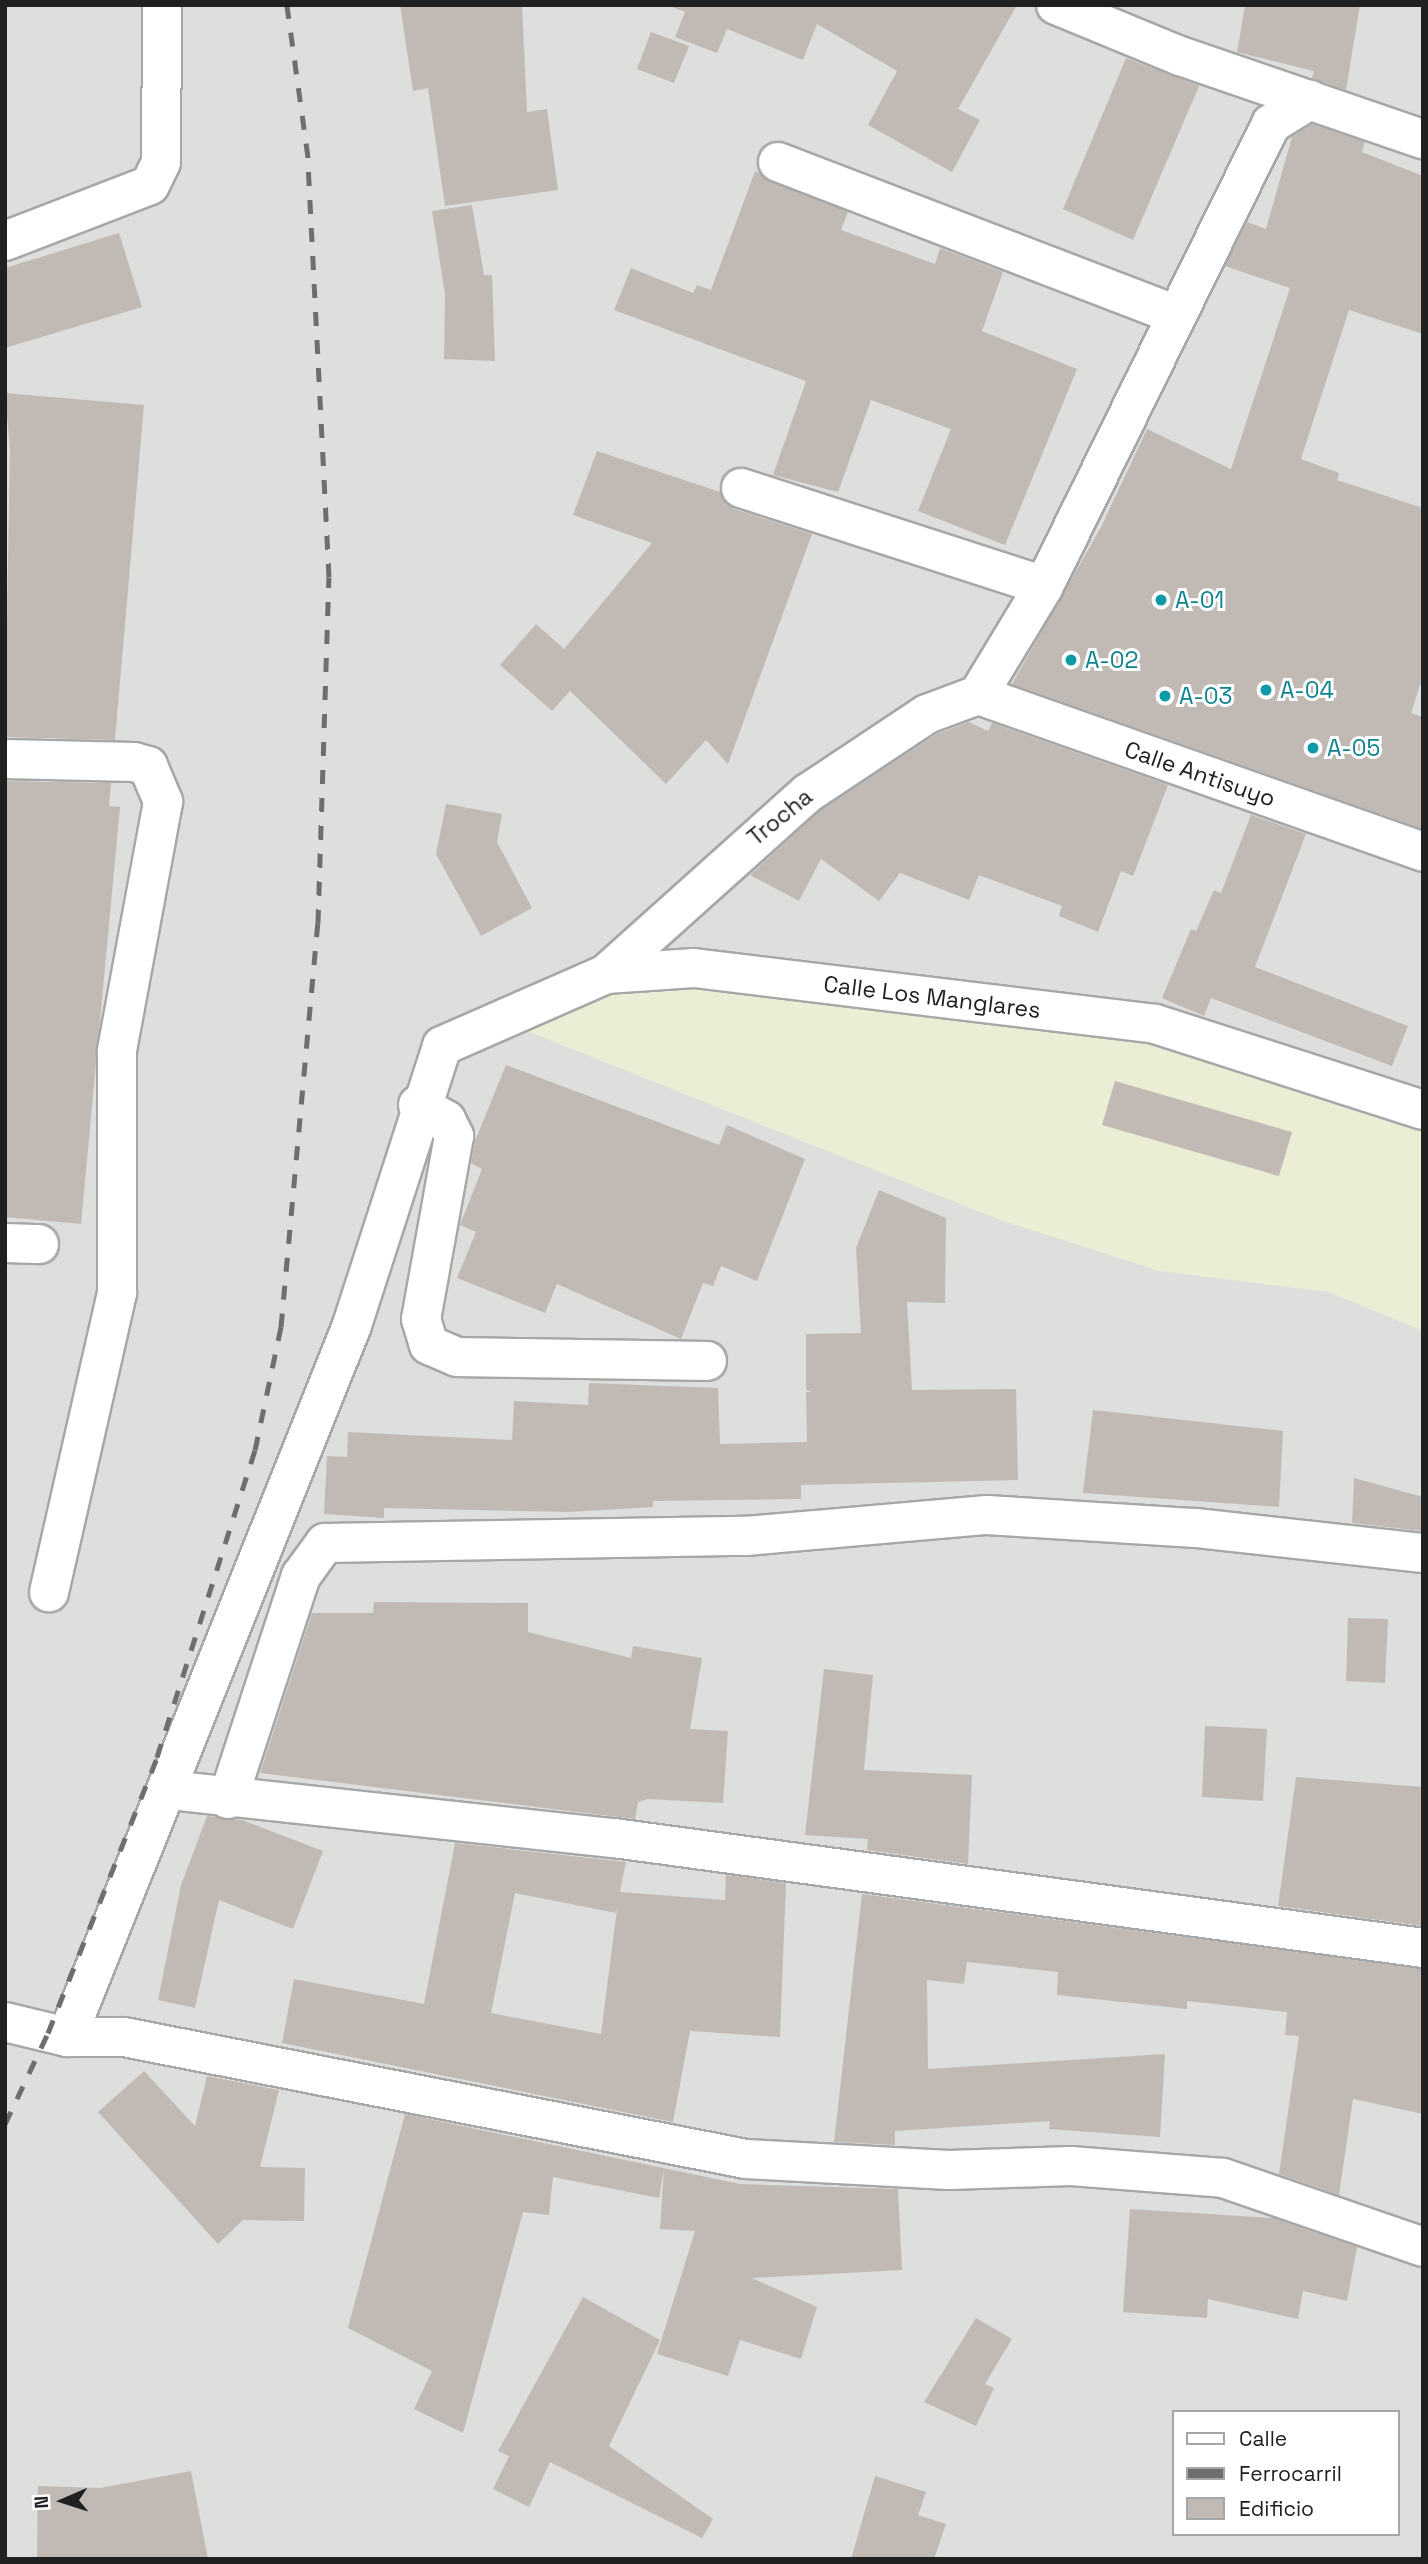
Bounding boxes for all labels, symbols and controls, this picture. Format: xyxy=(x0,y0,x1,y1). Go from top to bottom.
place label: A-01 xyxy=(1175,586,1224,614)
marker: A-01 xyxy=(1153,592,1169,608)
place label: A-02 xyxy=(1085,646,1138,674)
marker: A-02 xyxy=(1063,652,1079,668)
place label: A-04 xyxy=(1280,676,1334,704)
place label: A-03 xyxy=(1179,682,1232,710)
marker: A-04 xyxy=(1258,682,1274,698)
marker: A-03 xyxy=(1157,688,1173,704)
place label: A-05 xyxy=(1327,734,1380,762)
street label: Calle Antisuyo xyxy=(1121,735,1279,813)
marker: A-05 xyxy=(1305,740,1321,756)
street label: Trocha xyxy=(742,783,818,851)
street label: Calle Los Manglares xyxy=(822,970,1042,1024)
legend xyxy=(1172,2410,1400,2536)
text: Calle xyxy=(1239,2425,1287,2452)
text: Ferrocarril xyxy=(1239,2460,1342,2487)
north arrow xyxy=(28,2466,98,2536)
text: N xyxy=(29,2495,54,2509)
text: Edificio xyxy=(1239,2495,1314,2522)

